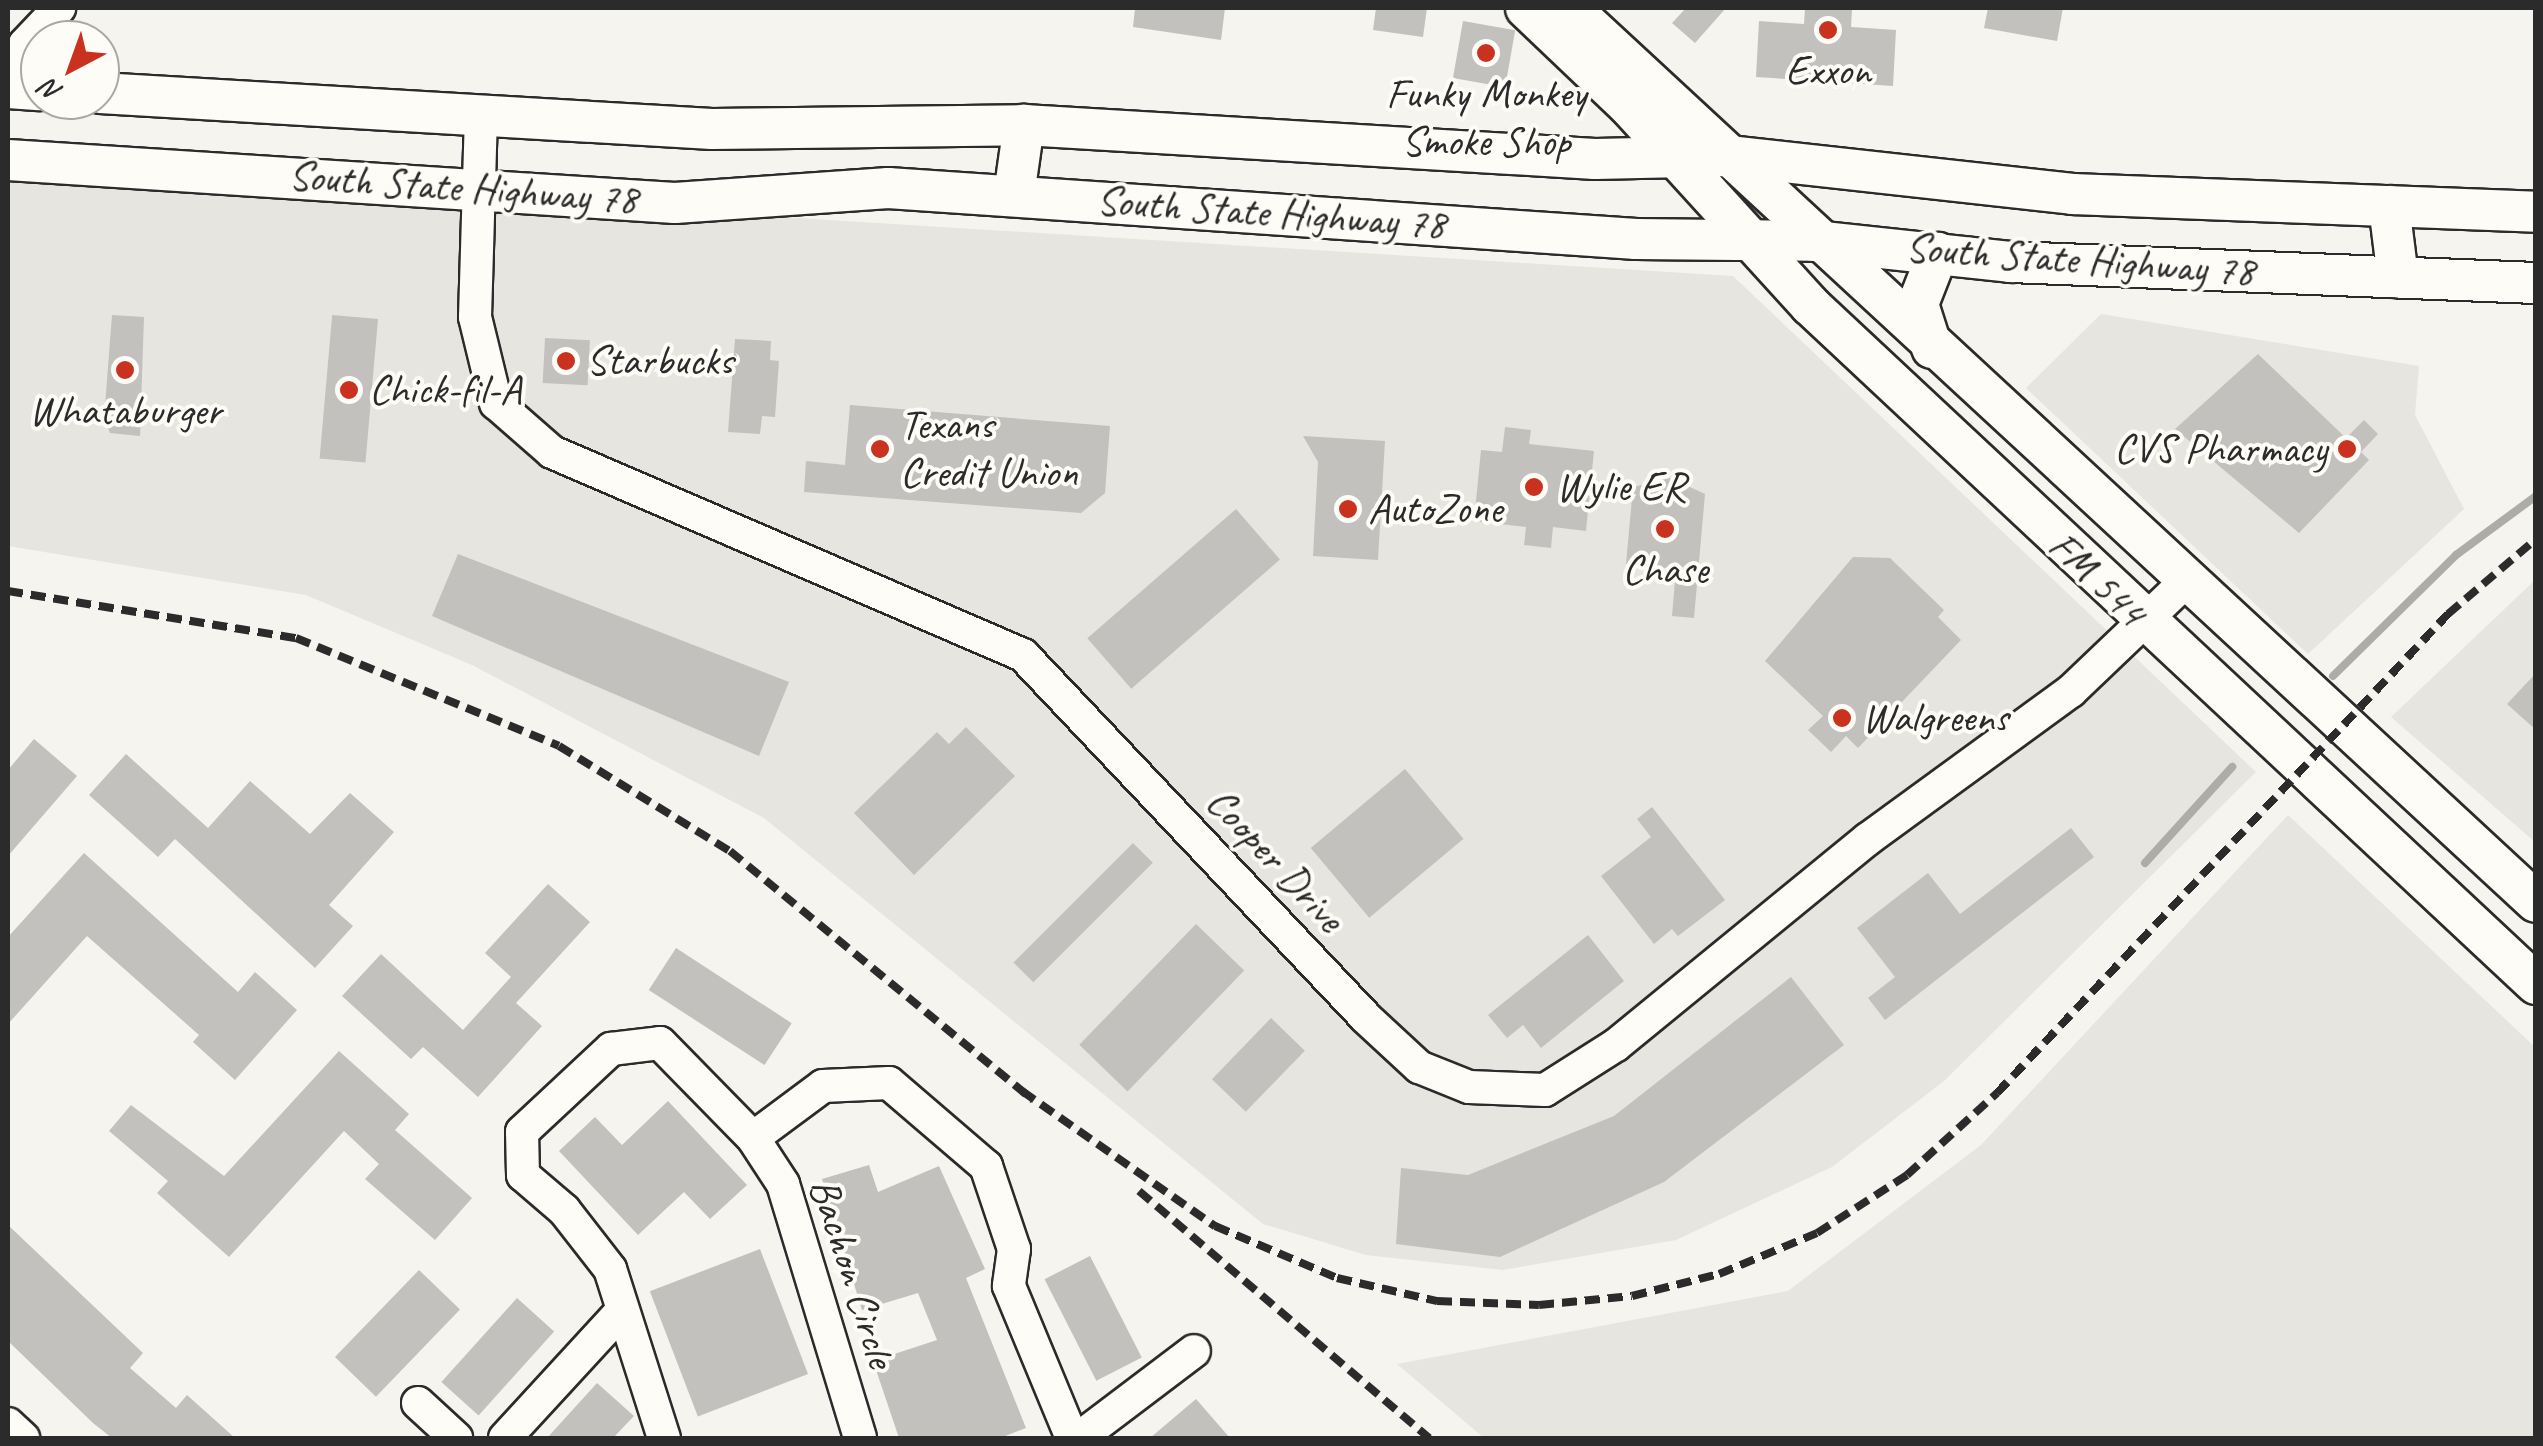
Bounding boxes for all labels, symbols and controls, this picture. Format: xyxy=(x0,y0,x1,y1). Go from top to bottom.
marker: Exxon xyxy=(1817,19,1839,41)
north arrow xyxy=(20,20,120,120)
marker: Funky Monkey Smoke Shop xyxy=(1475,42,1497,64)
place label: Exxon xyxy=(1785,46,1871,96)
place label: Funky Monkey Smoke Shop xyxy=(1386,69,1586,168)
text: N xyxy=(33,73,69,110)
street label: South State Highway 78 xyxy=(286,151,640,225)
street label: South State Highway 78 xyxy=(1094,176,1448,250)
street label: South State Highway 78 xyxy=(1903,223,2257,297)
place label: Starbucks xyxy=(586,336,733,386)
marker: Starbucks xyxy=(555,350,577,372)
marker: Whataburger xyxy=(114,359,136,381)
place label: Chick-fil-A xyxy=(369,365,521,415)
marker: Chick-fil-A xyxy=(338,379,360,401)
place label: Whataburger xyxy=(29,386,221,436)
place label: Texans Credit Union xyxy=(900,400,1078,498)
place label: CVS Pharmacy xyxy=(2114,424,2327,474)
marker: Texans Credit Union xyxy=(869,438,891,460)
marker: CVS Pharmacy xyxy=(2336,438,2358,460)
place label: Wylie ER xyxy=(1556,462,1685,512)
marker: Wylie ER xyxy=(1521,474,1547,500)
place label: AutoZone xyxy=(1368,484,1502,534)
marker: AutoZone xyxy=(1337,498,1359,520)
marker: Chase xyxy=(1654,518,1676,540)
street label: FM 544 xyxy=(2038,521,2156,637)
place label: Chase xyxy=(1622,545,1708,595)
place label: Walgreens xyxy=(1862,693,2008,743)
marker: Walgreens xyxy=(1831,707,1853,729)
street label: Cooper Drive xyxy=(1195,777,1355,943)
street label: Bachon Circle xyxy=(798,1172,906,1374)

